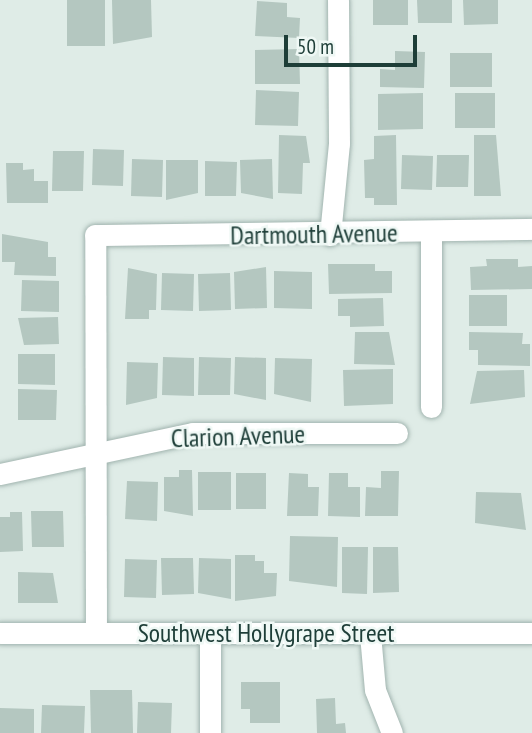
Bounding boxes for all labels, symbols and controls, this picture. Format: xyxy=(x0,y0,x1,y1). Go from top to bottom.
scale bar xyxy=(287,21,420,65)
text: 50 m xyxy=(297,33,334,60)
street label: Dartmouth Avenue xyxy=(230,217,398,251)
street label: Clarion Avenue xyxy=(170,418,306,454)
street label: Southwest Hollygrape Street xyxy=(138,617,394,649)

